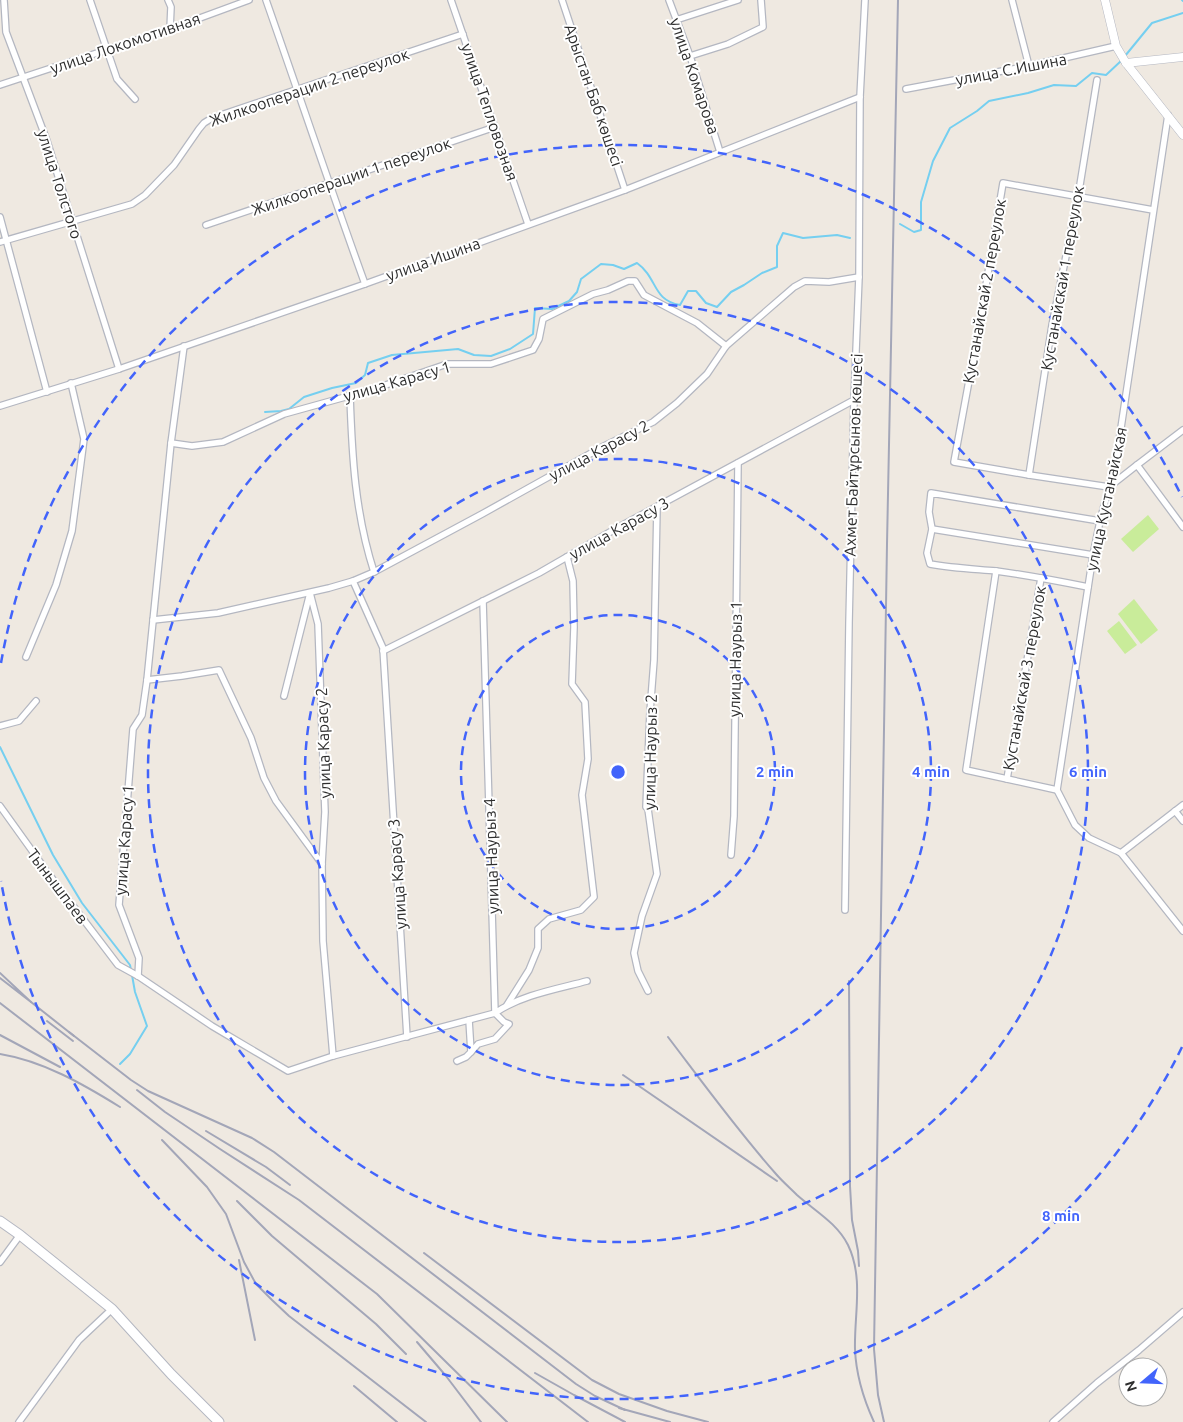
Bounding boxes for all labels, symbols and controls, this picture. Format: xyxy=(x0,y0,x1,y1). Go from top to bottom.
street label: улица Локомотивная xyxy=(47,9,203,77)
street label: улица Комарова xyxy=(667,15,723,137)
street label: Арыстан Баб көшесі xyxy=(561,22,627,168)
street label: улица Тепловозная xyxy=(458,41,522,183)
street label: Жилкооперации 2 переулок xyxy=(207,44,411,130)
street label: улица С.Ишина xyxy=(954,49,1068,89)
street label: улица Толстого xyxy=(34,127,86,241)
street label: Жилкооперации 1 переулок xyxy=(249,133,453,219)
street label: Кустанайскай 1 переулок xyxy=(1037,184,1087,372)
street label: Кустанайскай 2 переулок xyxy=(959,197,1009,385)
street label: улица Ишина xyxy=(383,234,483,284)
street label: Ахмет Байтұрсынов көшесі xyxy=(840,353,866,557)
street label: улица Карасу 1 xyxy=(341,357,453,405)
street label: улица Карасу 2 xyxy=(546,416,652,484)
street label: улица Кустанайская xyxy=(1082,425,1130,573)
street label: улица Карасу 3 xyxy=(566,493,672,563)
street label: Кустанайскай 3 переулок xyxy=(999,584,1049,772)
street label: улица Наурыз 1 xyxy=(725,601,745,717)
street label: улица Карасу 2 xyxy=(312,687,334,799)
street label: улица Наурыз 2 xyxy=(640,694,660,810)
centre of rings xyxy=(609,763,627,781)
text: 2 min xyxy=(756,763,794,780)
text: 4 min xyxy=(912,763,950,780)
text: 6 min xyxy=(1069,763,1107,780)
street label: улица Карасу 1 xyxy=(111,784,137,896)
street label: улица Наурыз 4 xyxy=(480,798,502,914)
street label: улица Карасу 3 xyxy=(384,818,410,930)
street label: Тынышпаев xyxy=(24,845,92,927)
text: 8 min xyxy=(1042,1207,1080,1224)
north arrow xyxy=(1118,1357,1168,1407)
text: N xyxy=(1121,1379,1140,1394)

